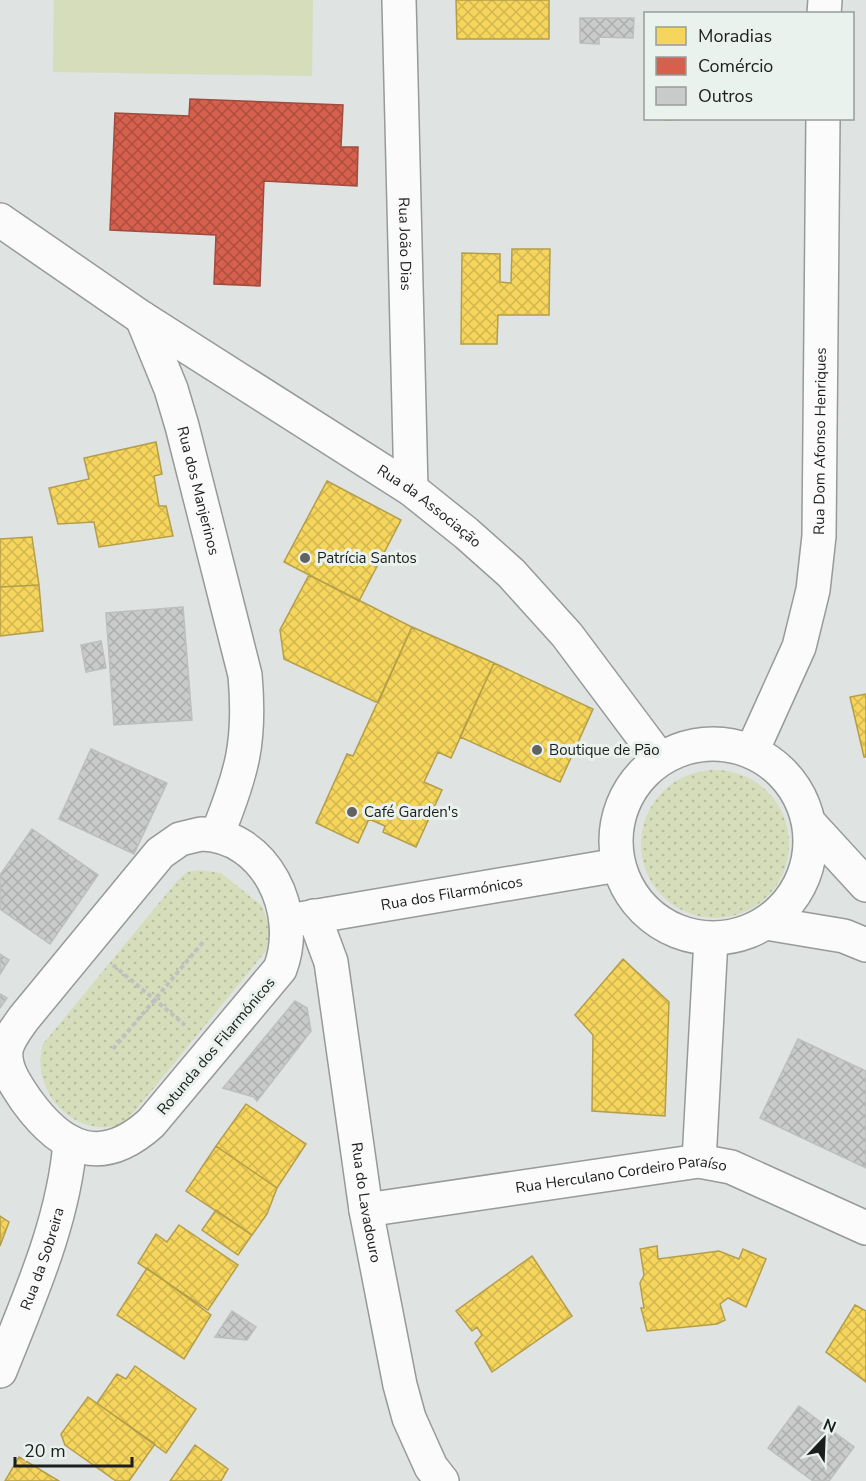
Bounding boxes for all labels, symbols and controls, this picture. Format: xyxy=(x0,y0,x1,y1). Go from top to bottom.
legend xyxy=(644,12,854,120)
text: Moradias xyxy=(698,24,772,48)
text: Comércio xyxy=(698,54,773,78)
text: Outros xyxy=(698,84,753,108)
street label: Rua João Dias xyxy=(394,197,416,291)
street label: Rua Dom Afonso Henriques xyxy=(809,347,831,535)
street label: Rua dos Manjerinos xyxy=(172,424,224,557)
street label: Rua da Associação xyxy=(373,460,486,552)
place label: Patrícia Santos xyxy=(317,548,417,568)
marker: Patrícia Santos xyxy=(298,551,312,565)
place label: Boutique de Pão xyxy=(549,740,660,760)
marker: Boutique de Pão xyxy=(530,743,544,757)
place label: Café Garden's xyxy=(364,802,458,822)
marker: Café Garden's xyxy=(345,805,359,819)
street label: Rua dos Filarmónicos xyxy=(379,871,524,915)
street label: Rotunda dos Filarmónicos xyxy=(152,973,280,1119)
street label: Rua do Lavadouro xyxy=(347,1141,386,1264)
street label: Rua Herculano Cordeiro Paraíso xyxy=(514,1151,729,1198)
street label: Rua da Sobreira xyxy=(15,1205,69,1313)
north arrow xyxy=(794,1409,854,1469)
text: N xyxy=(820,1414,839,1439)
scale bar xyxy=(15,1430,132,1468)
text: 20 m xyxy=(24,1439,66,1463)

